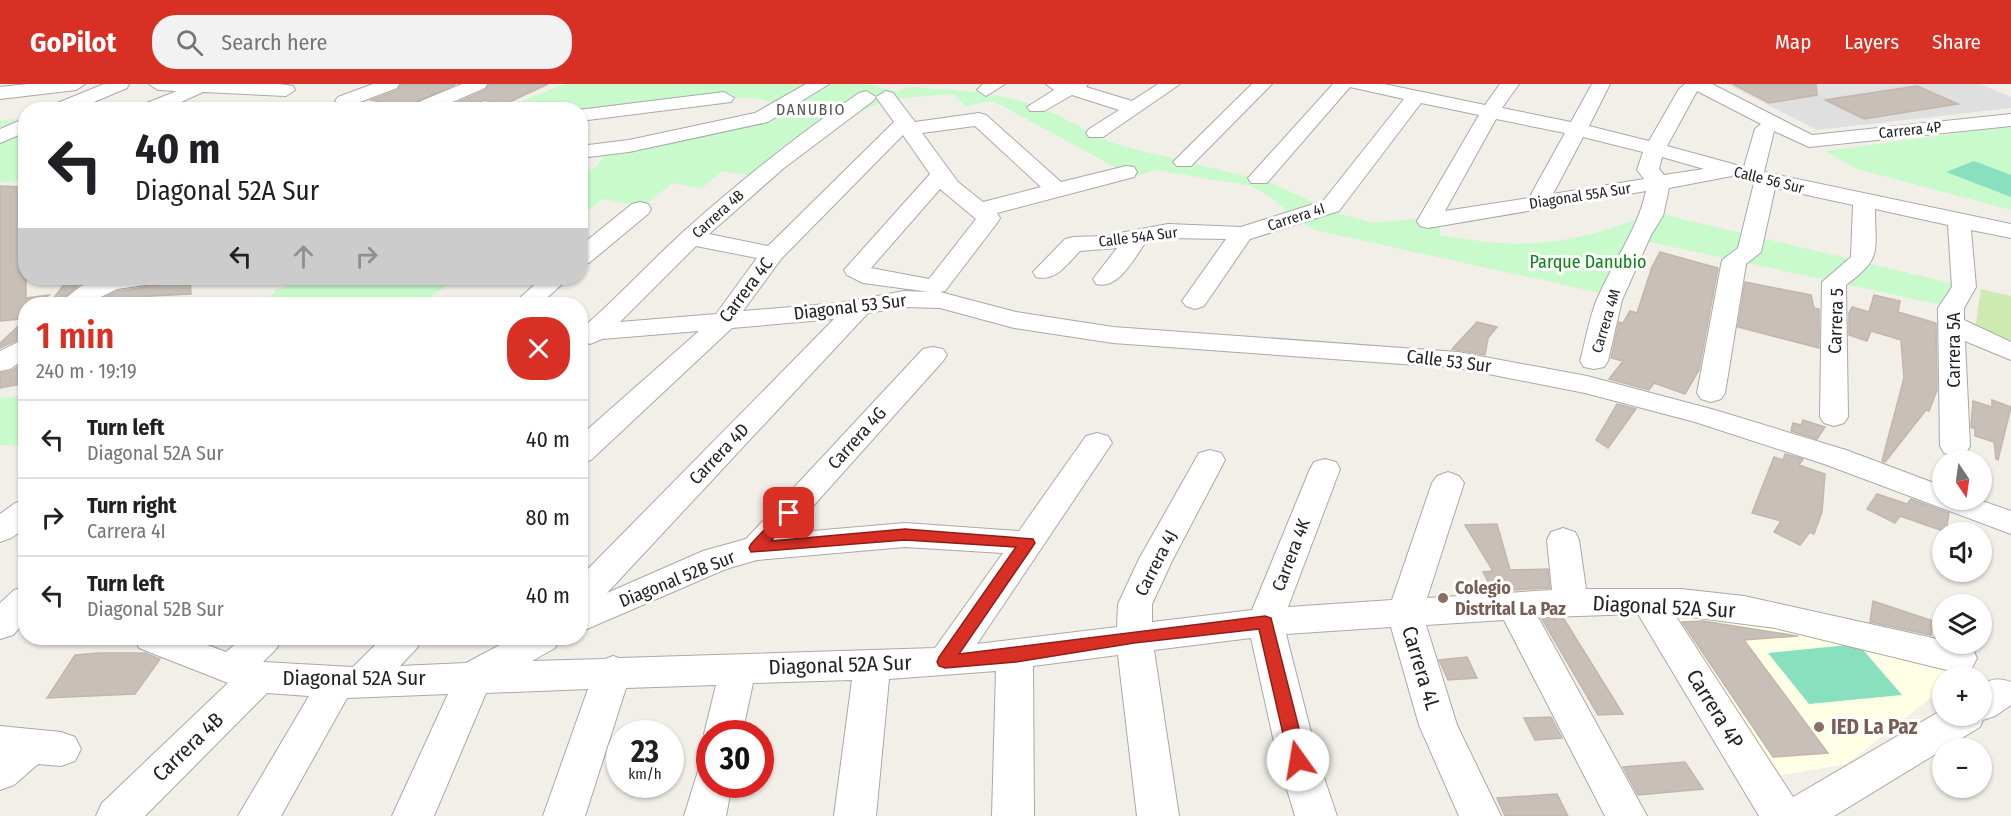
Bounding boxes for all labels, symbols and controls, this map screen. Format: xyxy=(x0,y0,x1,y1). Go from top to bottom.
search box xyxy=(152,15,572,69)
text: GoPilot xyxy=(30,26,116,59)
icon: search xyxy=(173,26,206,59)
text: Search here xyxy=(221,29,327,56)
text: Map xyxy=(1775,29,1811,55)
text: Layers xyxy=(1844,29,1899,55)
text: Share xyxy=(1932,29,1981,55)
district label: DANUBIO xyxy=(776,100,846,119)
street label: Carrera 4P xyxy=(1878,118,1942,142)
text: 40 m xyxy=(135,124,220,174)
icon: left xyxy=(36,126,114,204)
street label: Calle 56 Sur xyxy=(1732,163,1807,198)
text: Diagonal 52A Sur xyxy=(135,175,319,207)
street label: Diagonal 55A Sur xyxy=(1528,179,1633,213)
street label: Carrera 4B xyxy=(688,186,748,242)
street label: Carrera 4I xyxy=(1265,199,1327,235)
street label: Calle 54A Sur xyxy=(1097,223,1179,251)
icon: left xyxy=(224,240,257,273)
icon: ahead xyxy=(287,240,320,273)
icon: right xyxy=(350,240,383,273)
park label: Parque Danubio xyxy=(1530,251,1646,273)
street label: Carrera 4C xyxy=(715,253,777,327)
street label: Carrera 4M xyxy=(1588,287,1624,355)
street label: Carrera 5 xyxy=(1824,288,1848,354)
street label: Diagonal 53 Sur xyxy=(792,289,908,325)
street label: Carrera 5A xyxy=(1943,312,1965,388)
text: 1 min xyxy=(36,314,114,358)
button: close xyxy=(507,317,570,380)
street label: Calle 53 Sur xyxy=(1405,345,1493,377)
text: 240 m · 19:19 xyxy=(36,359,137,383)
street label: Carrera 4G xyxy=(823,402,891,474)
text: Turn left xyxy=(87,414,165,441)
street label: Carrera 4D xyxy=(684,419,754,489)
icon: left xyxy=(36,423,69,456)
text: 40 m xyxy=(526,426,570,453)
text: Diagonal 52A Sur xyxy=(87,441,223,465)
north arrow xyxy=(1932,450,1992,510)
map controls xyxy=(1932,450,1992,798)
pin xyxy=(763,487,814,538)
text: Turn right xyxy=(87,492,176,519)
icon: arrive xyxy=(772,496,805,529)
icon: right xyxy=(36,501,69,534)
text: 80 m xyxy=(525,504,570,531)
street label: Carrera 4K xyxy=(1267,515,1315,594)
text: Carrera 4I xyxy=(87,519,166,543)
button: sound xyxy=(1932,522,1992,582)
street label: Carrera 4J xyxy=(1130,526,1182,600)
street label: Diagonal 52B Sur xyxy=(616,545,739,612)
text: Turn left xyxy=(87,570,165,597)
place label: Colegio Distrital La Paz xyxy=(1455,577,1566,620)
icon: left xyxy=(36,579,69,612)
text: 40 m xyxy=(526,582,570,609)
street label: Diagonal 52A Sur xyxy=(1592,590,1737,624)
marker: Colegio Distrital La Paz xyxy=(1436,591,1450,605)
button: layers xyxy=(1932,594,1992,654)
text: Diagonal 52B Sur xyxy=(87,597,224,621)
street label: Carrera 4L xyxy=(1396,623,1446,714)
street label: Diagonal 52A Sur xyxy=(768,649,913,680)
street label: Diagonal 52A Sur xyxy=(282,665,426,691)
street label: Carrera 4P xyxy=(1681,665,1749,753)
button: + xyxy=(1932,666,1992,726)
street label: Carrera 4B xyxy=(147,707,229,787)
place label: IED La Paz xyxy=(1831,714,1918,740)
speed limit sign: 30 xyxy=(696,720,774,798)
marker: IED La Paz xyxy=(1812,720,1826,734)
position arrow xyxy=(1266,728,1330,792)
text: 23 xyxy=(631,734,659,770)
button: − xyxy=(1932,738,1992,798)
text: km/h xyxy=(628,765,662,783)

